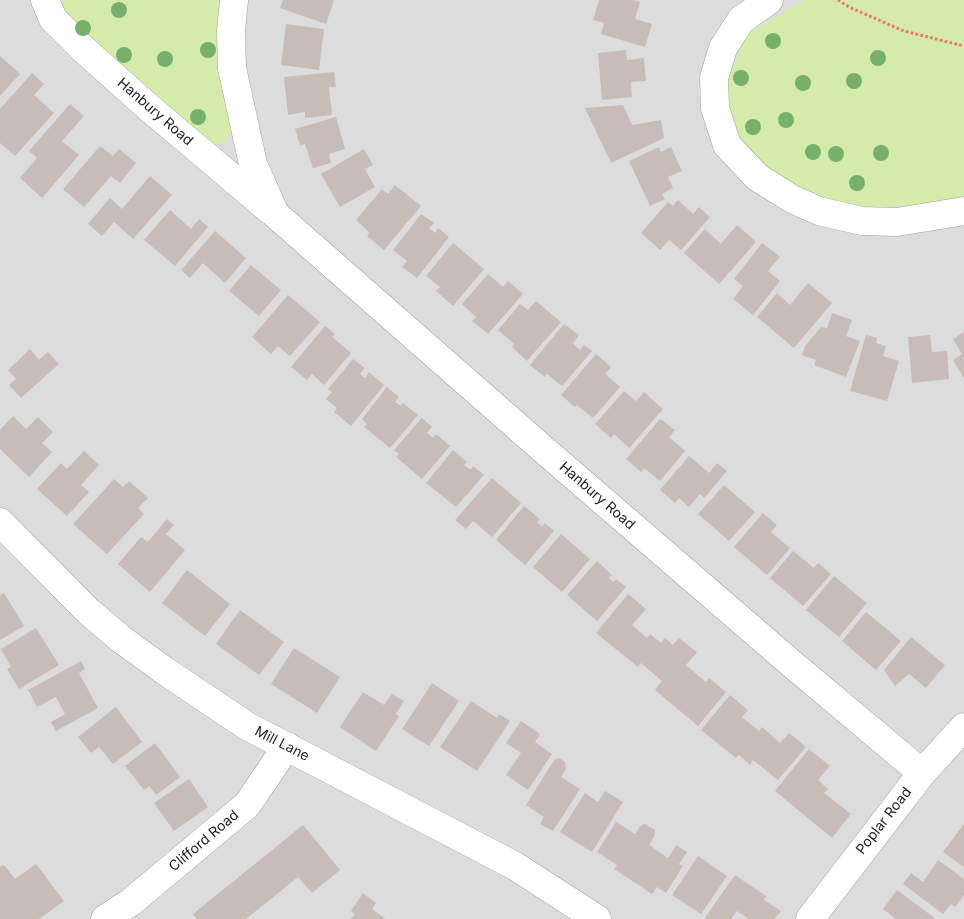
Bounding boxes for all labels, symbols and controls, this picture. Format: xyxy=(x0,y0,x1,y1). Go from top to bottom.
street label: Hanbury Road xyxy=(114,75,196,149)
street label: Hanbury Road xyxy=(556,459,638,533)
street label: Mill Lane xyxy=(252,723,312,765)
street label: Poplar Road xyxy=(853,784,915,858)
street label: Clifford Road xyxy=(166,807,242,875)

